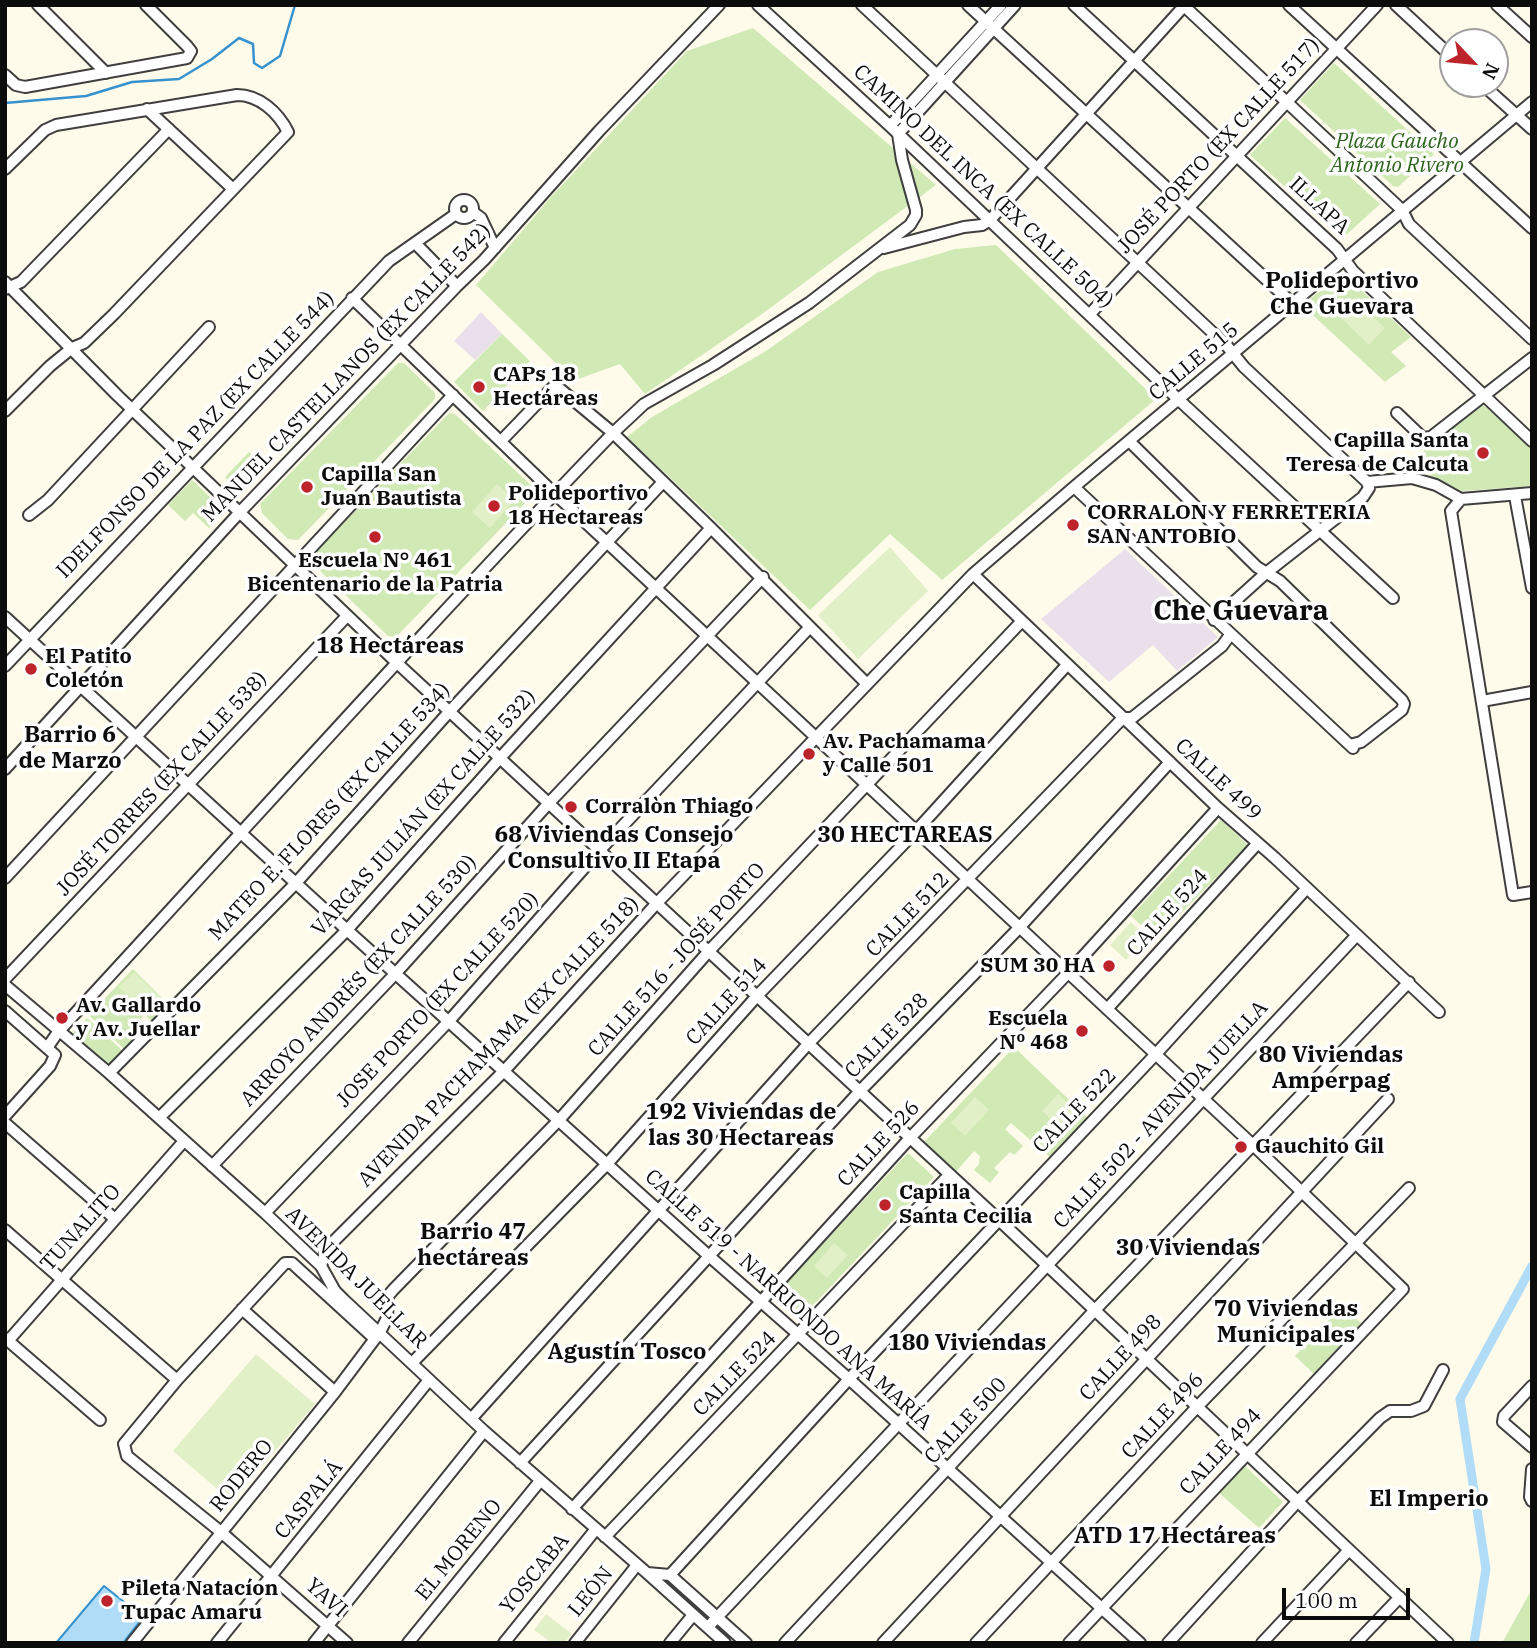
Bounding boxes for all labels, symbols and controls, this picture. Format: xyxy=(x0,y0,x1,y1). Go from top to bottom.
north arrow xyxy=(1439,28,1509,98)
street label: JOSÉ PORTO (EX CALLE 517) xyxy=(1112,33,1326,259)
text: N xyxy=(1477,59,1505,83)
street label: CAMINO DEL INCA (EX CALLE 504) xyxy=(848,60,1118,314)
park label: Plaza Gaucho Antonio Rivero xyxy=(1330,129,1464,179)
street label: ILLAPA xyxy=(1284,172,1354,240)
street label: MANUEL CASTELLANOS (EX CALLE 542) xyxy=(197,218,497,528)
district label: Polideportivo Che Guevara xyxy=(1265,267,1419,321)
street label: IDELFONSO DE LA PAZ (EX CALLE 544) xyxy=(52,286,340,584)
street label: CALLE 515 xyxy=(1144,317,1244,407)
place label: CAPs 18 Hectáreas xyxy=(493,362,598,412)
marker: CAPs 18 Hectáreas xyxy=(471,379,487,395)
place label: Capilla Santa Teresa de Calcuta xyxy=(1286,428,1469,478)
marker: Capilla Santa Teresa de Calcuta xyxy=(1475,445,1491,461)
place label: Capilla San Juan Bautista xyxy=(321,462,462,512)
marker: Capilla San Juan Bautista xyxy=(299,479,315,495)
place label: Polideportivo 18 Hectareas xyxy=(508,481,648,531)
marker: Polideportivo 18 Hectareas xyxy=(486,498,502,514)
place label: CORRALON Y FERRETERIA SAN ANTOBIO xyxy=(1087,500,1370,550)
marker: CORRALON Y FERRETERIA SAN ANTOBIO xyxy=(1065,517,1081,533)
marker: Escuela N° 461 Bicentenario de la Patria xyxy=(367,529,383,545)
place label: Escuela N° 461 Bicentenario de la Patria xyxy=(247,548,503,598)
district label: Che Guevara xyxy=(1153,595,1329,629)
district label: 18 Hectáreas xyxy=(316,632,464,660)
place label: El Patito Coletón xyxy=(45,644,132,694)
marker: El Patito Coletón xyxy=(23,661,39,677)
street label: JOSÉ TORRES (EX CALLE 538) xyxy=(51,667,273,901)
street label: MATEO E. FLORES (EX CALLE 534) xyxy=(204,678,456,946)
street label: VARGAS JULIÁN (EX CALLE 532) xyxy=(307,684,541,942)
district label: Barrio 6 de Marzo xyxy=(18,721,122,775)
place label: Av. Pachamama y Calle 501 xyxy=(823,729,986,779)
street label: CALLE 499 xyxy=(1170,734,1266,826)
marker: Av. Pachamama y Calle 501 xyxy=(801,746,817,762)
place label: Corralòn Thiago xyxy=(585,794,753,820)
marker: Corralòn Thiago xyxy=(563,799,579,815)
district label: 68 Viviendas Consejo Consultivo II Etapa xyxy=(495,821,733,875)
district label: 30 HECTAREAS xyxy=(817,821,993,849)
street label: ARROYO ANDRÉS (EX CALLE 530) xyxy=(236,850,482,1112)
street label: CALLE 516 - JOSÉ PORTO xyxy=(583,858,771,1062)
street label: CALLE 524 xyxy=(1122,864,1214,962)
street label: CALLE 512 xyxy=(861,867,955,963)
street label: JOSE PORTO (EX CALLE 520) xyxy=(331,887,545,1113)
street label: AVENIDA PACHAMAMA (EX CALLE 518) xyxy=(353,892,645,1192)
street label: CALLE 514 xyxy=(681,953,773,1051)
place label: SUM 30 HA xyxy=(980,953,1095,979)
marker: SUM 30 HA xyxy=(1101,958,1117,974)
street label: CALLE 528 xyxy=(840,988,934,1084)
place label: Av. Gallardo y Av. Juellar xyxy=(76,993,201,1043)
street label: CALLE 502 - AVENIDA JUELLA xyxy=(1049,996,1273,1234)
place label: Escuela Nº 468 xyxy=(988,1006,1068,1056)
marker: Av. Gallardo y Av. Juellar xyxy=(54,1010,70,1026)
marker: Escuela Nº 468 xyxy=(1074,1023,1090,1039)
district label: 80 Viviendas Amperpag xyxy=(1259,1041,1403,1095)
street label: CALLE 522 xyxy=(1028,1063,1122,1159)
street label: CALLE 526 xyxy=(833,1096,925,1192)
district label: 192 Viviendas de las 30 Hectareas xyxy=(645,1098,837,1152)
place label: Gauchito Gil xyxy=(1255,1134,1384,1160)
marker: Gauchito Gil xyxy=(1233,1139,1249,1155)
street label: CALLE 519 - NARRIONDO ANA MARÍA xyxy=(639,1164,937,1436)
street label: TUNALITO xyxy=(36,1179,126,1277)
place label: Capilla Santa Cecilia xyxy=(899,1180,1033,1230)
marker: Capilla Santa Cecilia xyxy=(877,1197,893,1213)
street label: AVENIDA JUELLAR xyxy=(280,1202,432,1354)
district label: Barrio 47 hectáreas xyxy=(417,1218,529,1272)
district label: 30 Viviendas xyxy=(1116,1234,1260,1262)
district label: 70 Viviendas Municipales xyxy=(1214,1295,1358,1349)
street label: CALLE 498 xyxy=(1075,1310,1167,1406)
street label: CALLE 524 xyxy=(688,1326,782,1422)
district label: 180 Viviendas xyxy=(888,1329,1046,1357)
district label: Agustín Tosco xyxy=(548,1338,706,1366)
street label: CALLE 496 xyxy=(1117,1368,1209,1464)
street label: CALLE 500 xyxy=(920,1373,1012,1469)
street label: CALLE 494 xyxy=(1175,1404,1267,1500)
street label: RODERO xyxy=(205,1435,279,1517)
street label: CASPALÁ xyxy=(270,1456,348,1544)
district label: El Imperio xyxy=(1369,1485,1489,1513)
street label: EL MORENO xyxy=(410,1494,508,1606)
district label: ATD 17 Hectáreas xyxy=(1074,1522,1276,1550)
street label: YOSCABA xyxy=(495,1529,575,1619)
street label: LEÓN xyxy=(563,1562,619,1622)
street label: YAVI xyxy=(300,1573,352,1623)
scale bar xyxy=(1285,1574,1413,1618)
place label: Pileta Natacíon Tupac Amaru xyxy=(121,1576,278,1626)
text: 100 m xyxy=(1295,1586,1358,1614)
marker: Pileta Natacíon Tupac Amaru xyxy=(99,1593,115,1609)

